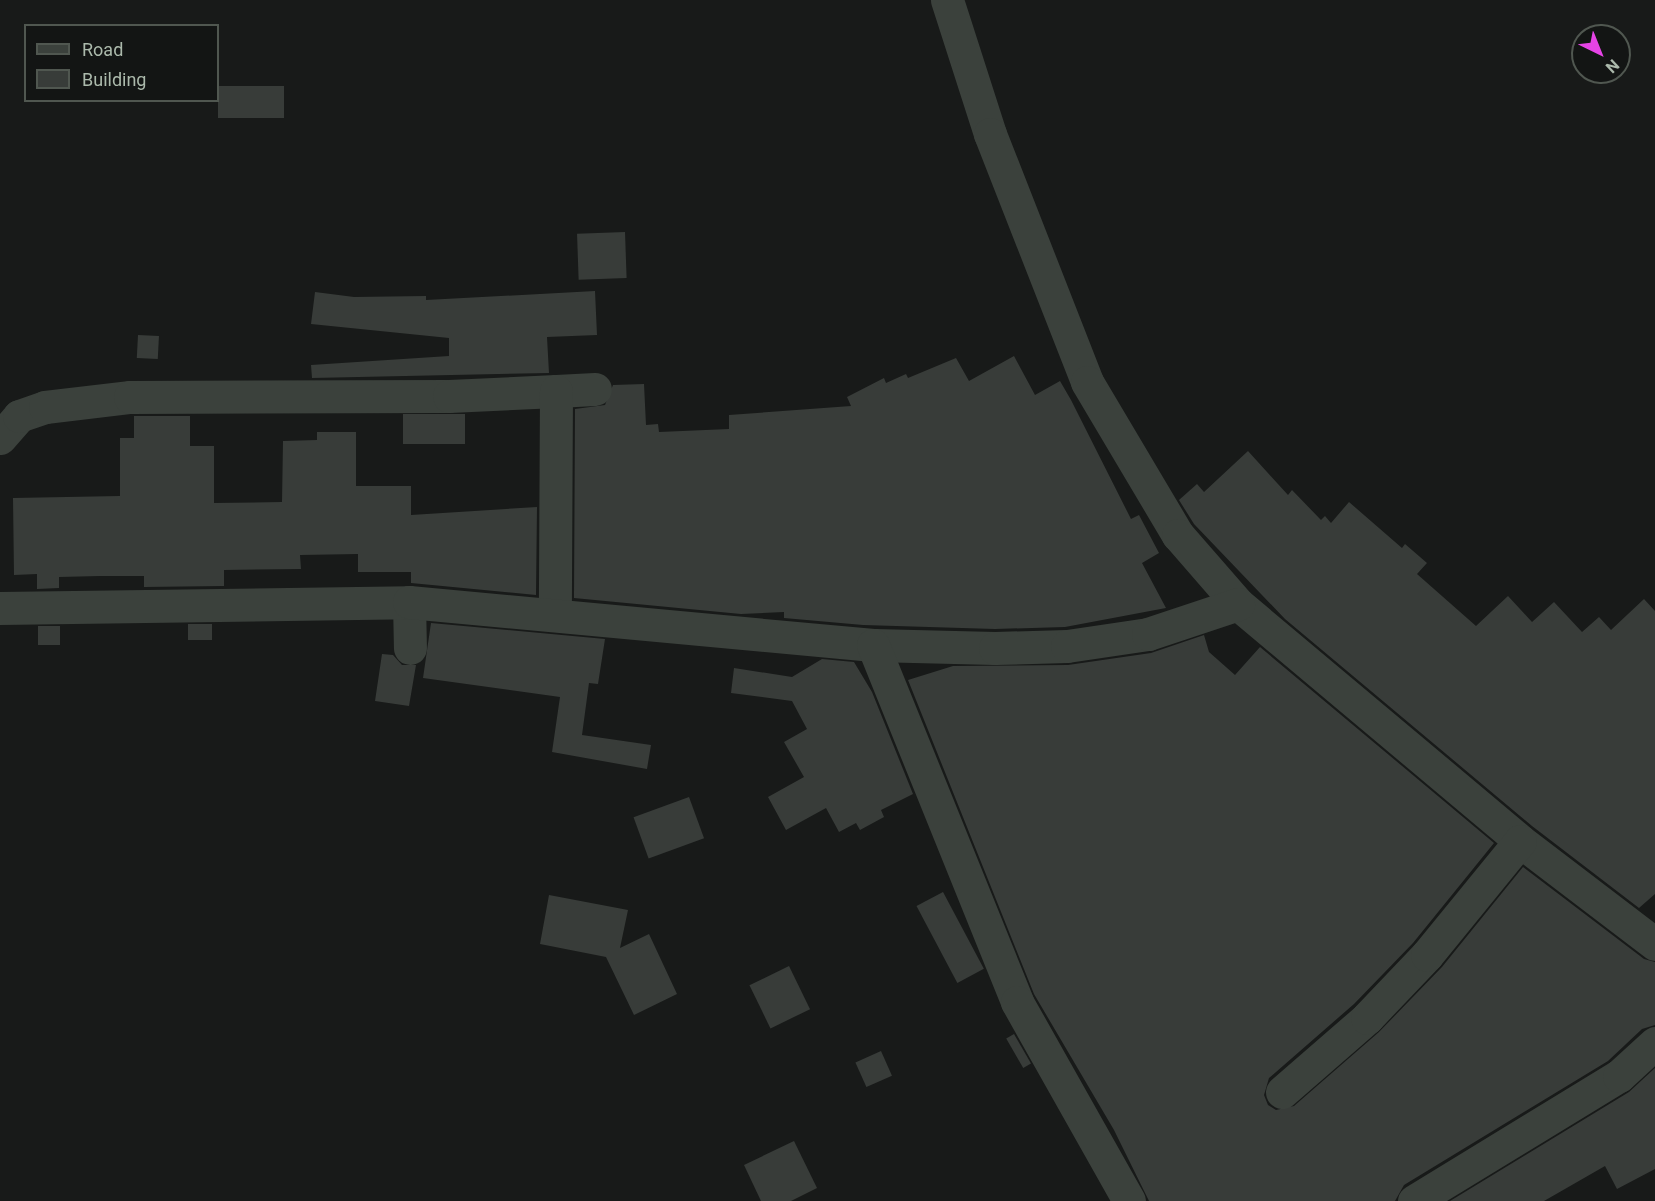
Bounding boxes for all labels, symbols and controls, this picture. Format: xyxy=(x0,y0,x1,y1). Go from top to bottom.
legend xyxy=(24,24,219,102)
north arrow xyxy=(1571,24,1631,84)
text: Road xyxy=(82,39,123,60)
text: N xyxy=(1602,55,1623,77)
text: Building xyxy=(82,69,146,90)

